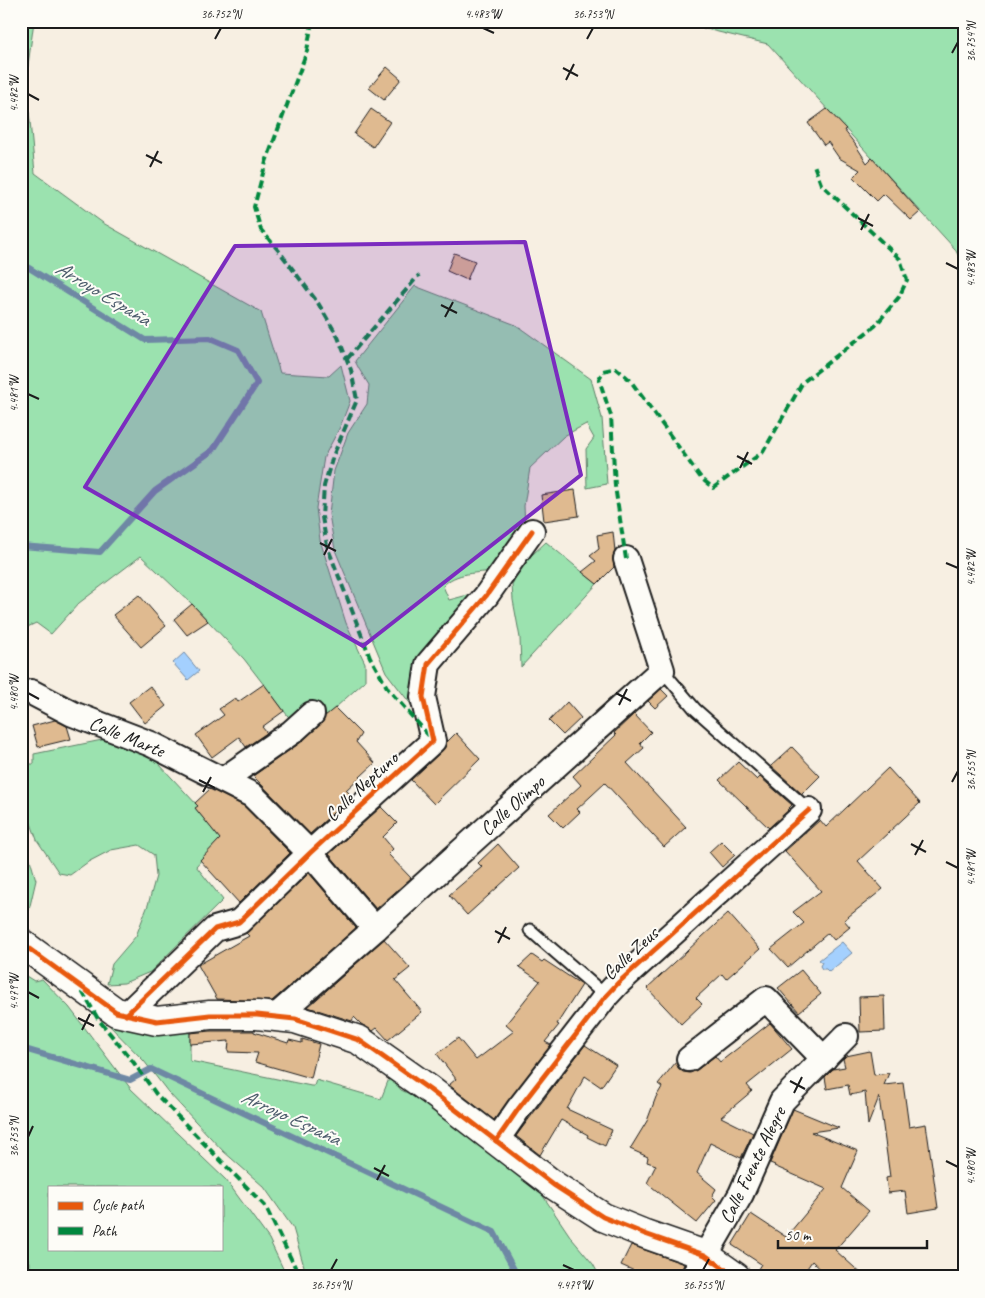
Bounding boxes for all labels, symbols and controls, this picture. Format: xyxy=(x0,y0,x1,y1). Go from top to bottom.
text: 36.752°N xyxy=(201,6,243,22)
text: 4.483°W xyxy=(465,6,503,22)
text: 36.753°N xyxy=(573,6,615,22)
text: 36.754°N xyxy=(963,20,979,62)
text: 4.482°W xyxy=(6,74,22,112)
text: 4.483°W xyxy=(963,249,979,287)
water label: Arroyo España xyxy=(51,255,157,332)
text: 4.481°W xyxy=(6,374,22,412)
text: 4.482°W xyxy=(963,548,979,586)
text: 4.480°W xyxy=(6,673,22,711)
street label: Calle Marte xyxy=(85,710,170,763)
street label: Calle Neptuno xyxy=(319,745,405,827)
text: 36.755°N xyxy=(963,749,979,791)
street label: Calle Olimpo xyxy=(475,769,551,841)
text: 4.481°W xyxy=(963,848,979,886)
street label: Calle Zeus xyxy=(597,920,665,986)
text: 4.479°W xyxy=(6,972,22,1010)
water label: Arroyo España xyxy=(237,1083,346,1152)
street label: Calle Fuente Alegre xyxy=(713,1101,792,1228)
text: 36.753°N xyxy=(6,1115,22,1157)
text: 4.480°W xyxy=(963,1147,979,1185)
legend xyxy=(48,1186,222,1250)
text: Cycle path xyxy=(92,1196,144,1215)
scale bar xyxy=(778,1218,926,1250)
text: Path xyxy=(92,1222,118,1241)
text: 50 m xyxy=(785,1226,812,1245)
text: 36.754°N xyxy=(311,1277,353,1293)
text: 4.479°W xyxy=(556,1277,594,1293)
text: 36.755°N xyxy=(683,1277,725,1293)

